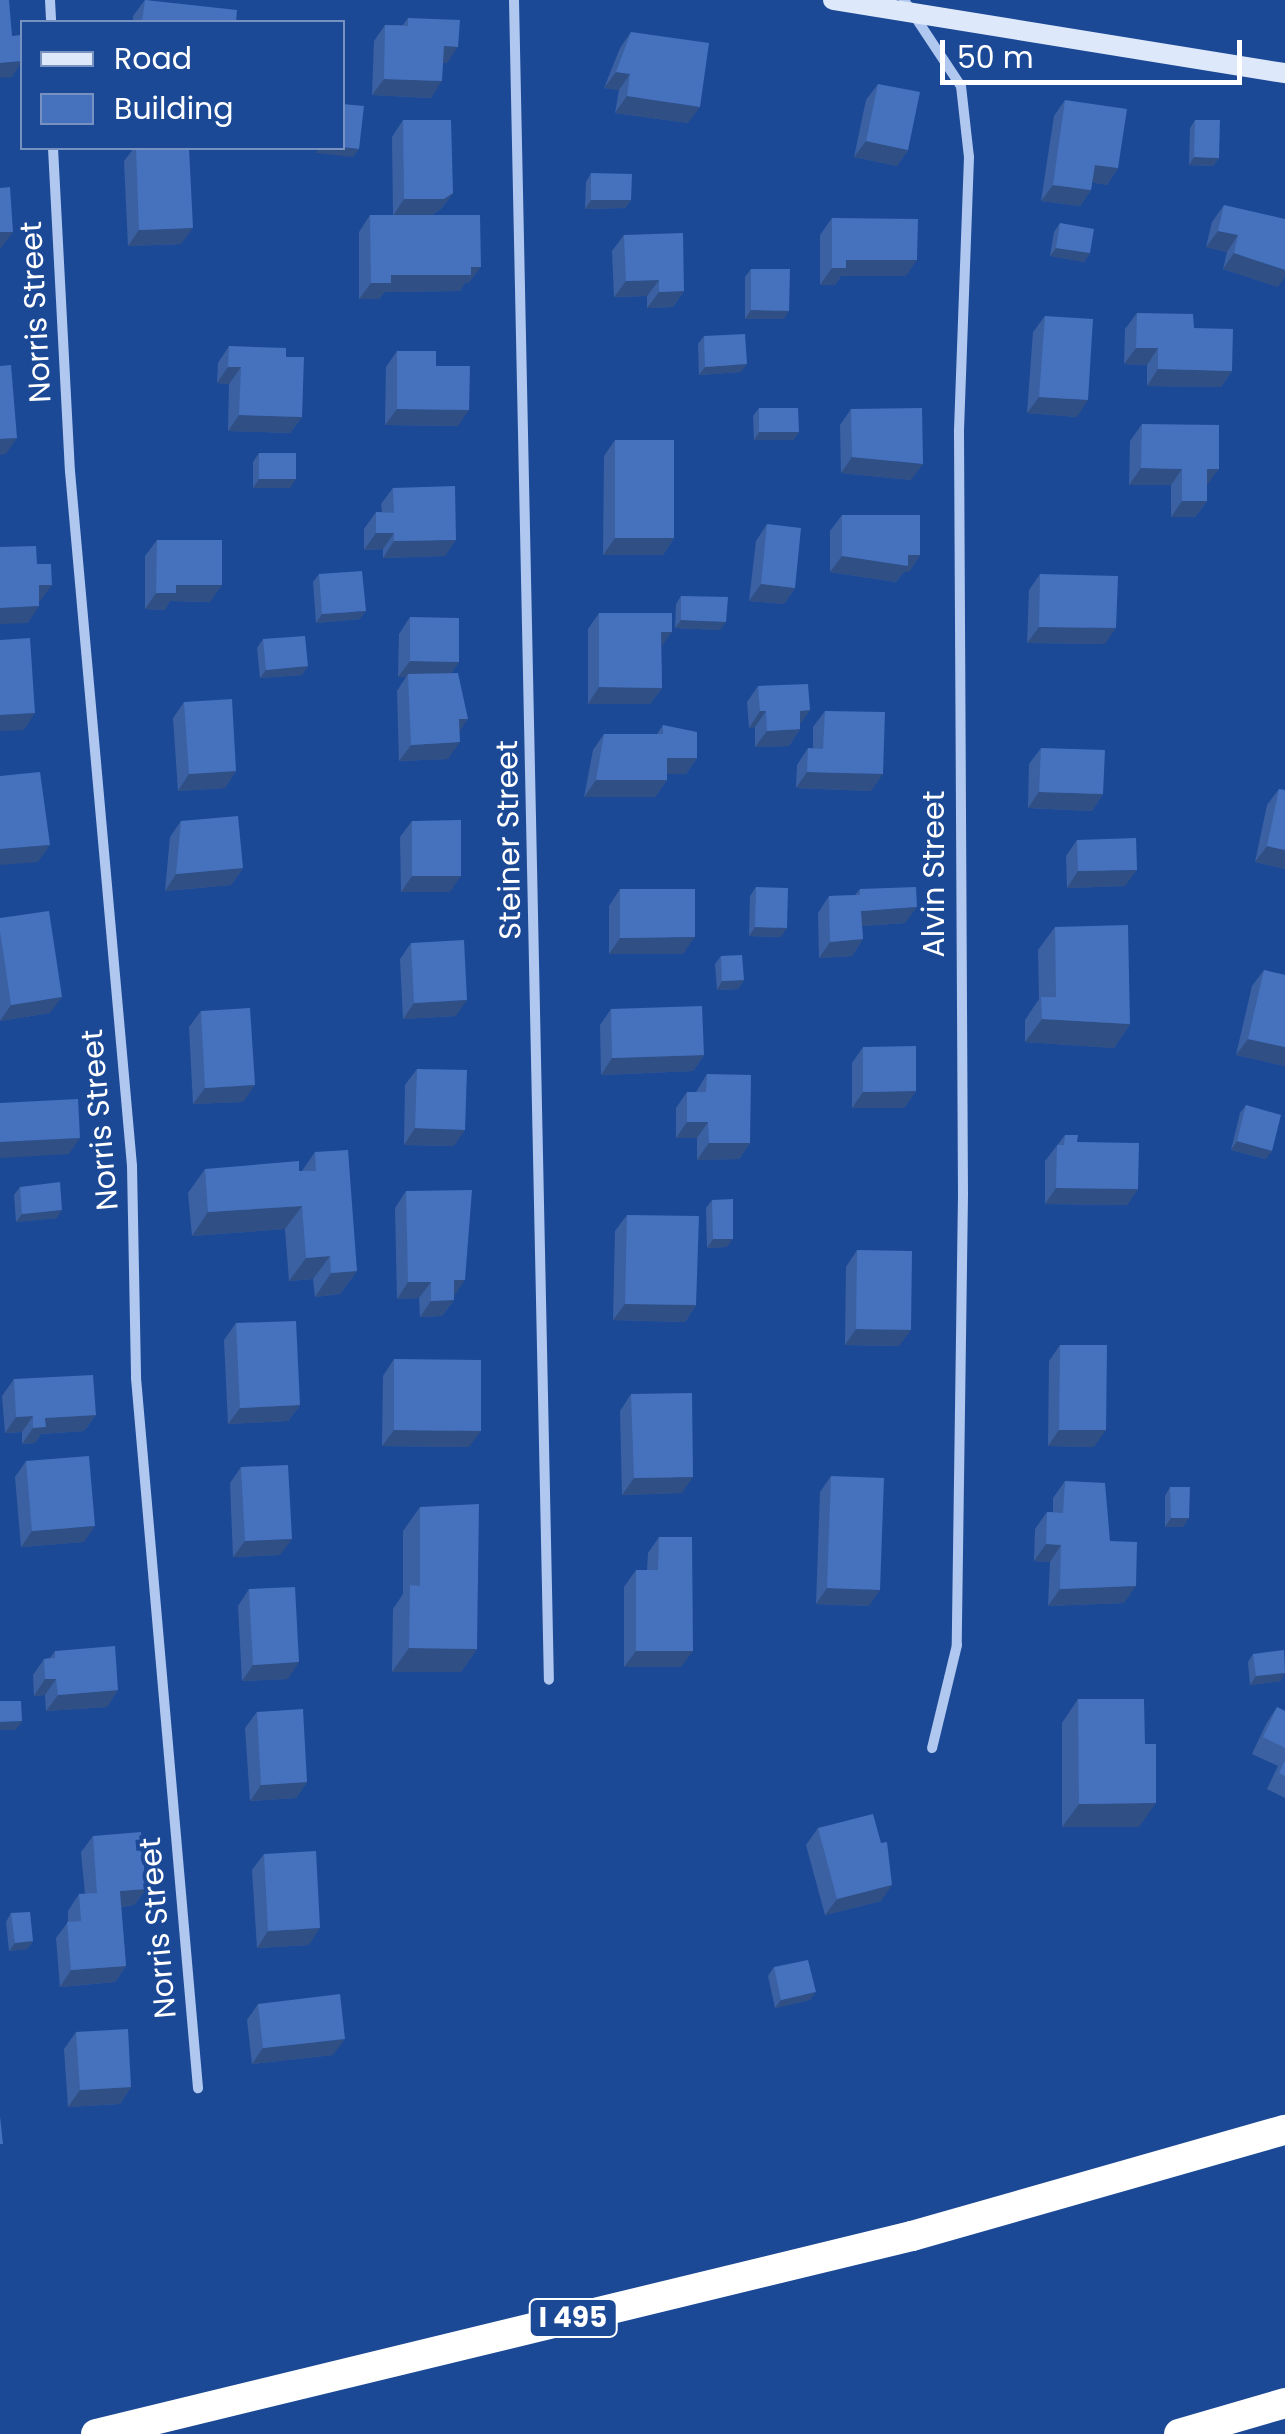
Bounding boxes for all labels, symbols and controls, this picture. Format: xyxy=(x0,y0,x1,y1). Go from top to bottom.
legend xyxy=(20,20,345,150)
scale bar xyxy=(945,20,1248,82)
text: 50 m xyxy=(957,36,1034,79)
text: Road xyxy=(114,37,192,80)
text: Building xyxy=(114,87,234,130)
street label: Norris Street xyxy=(13,220,59,404)
street label: Steiner Street xyxy=(489,740,529,940)
street label: Alvin Street xyxy=(916,791,952,957)
street label: Norris Street xyxy=(74,1028,126,1212)
street label: Norris Street xyxy=(132,1836,184,2020)
road number: I 495 xyxy=(528,2295,618,2341)

